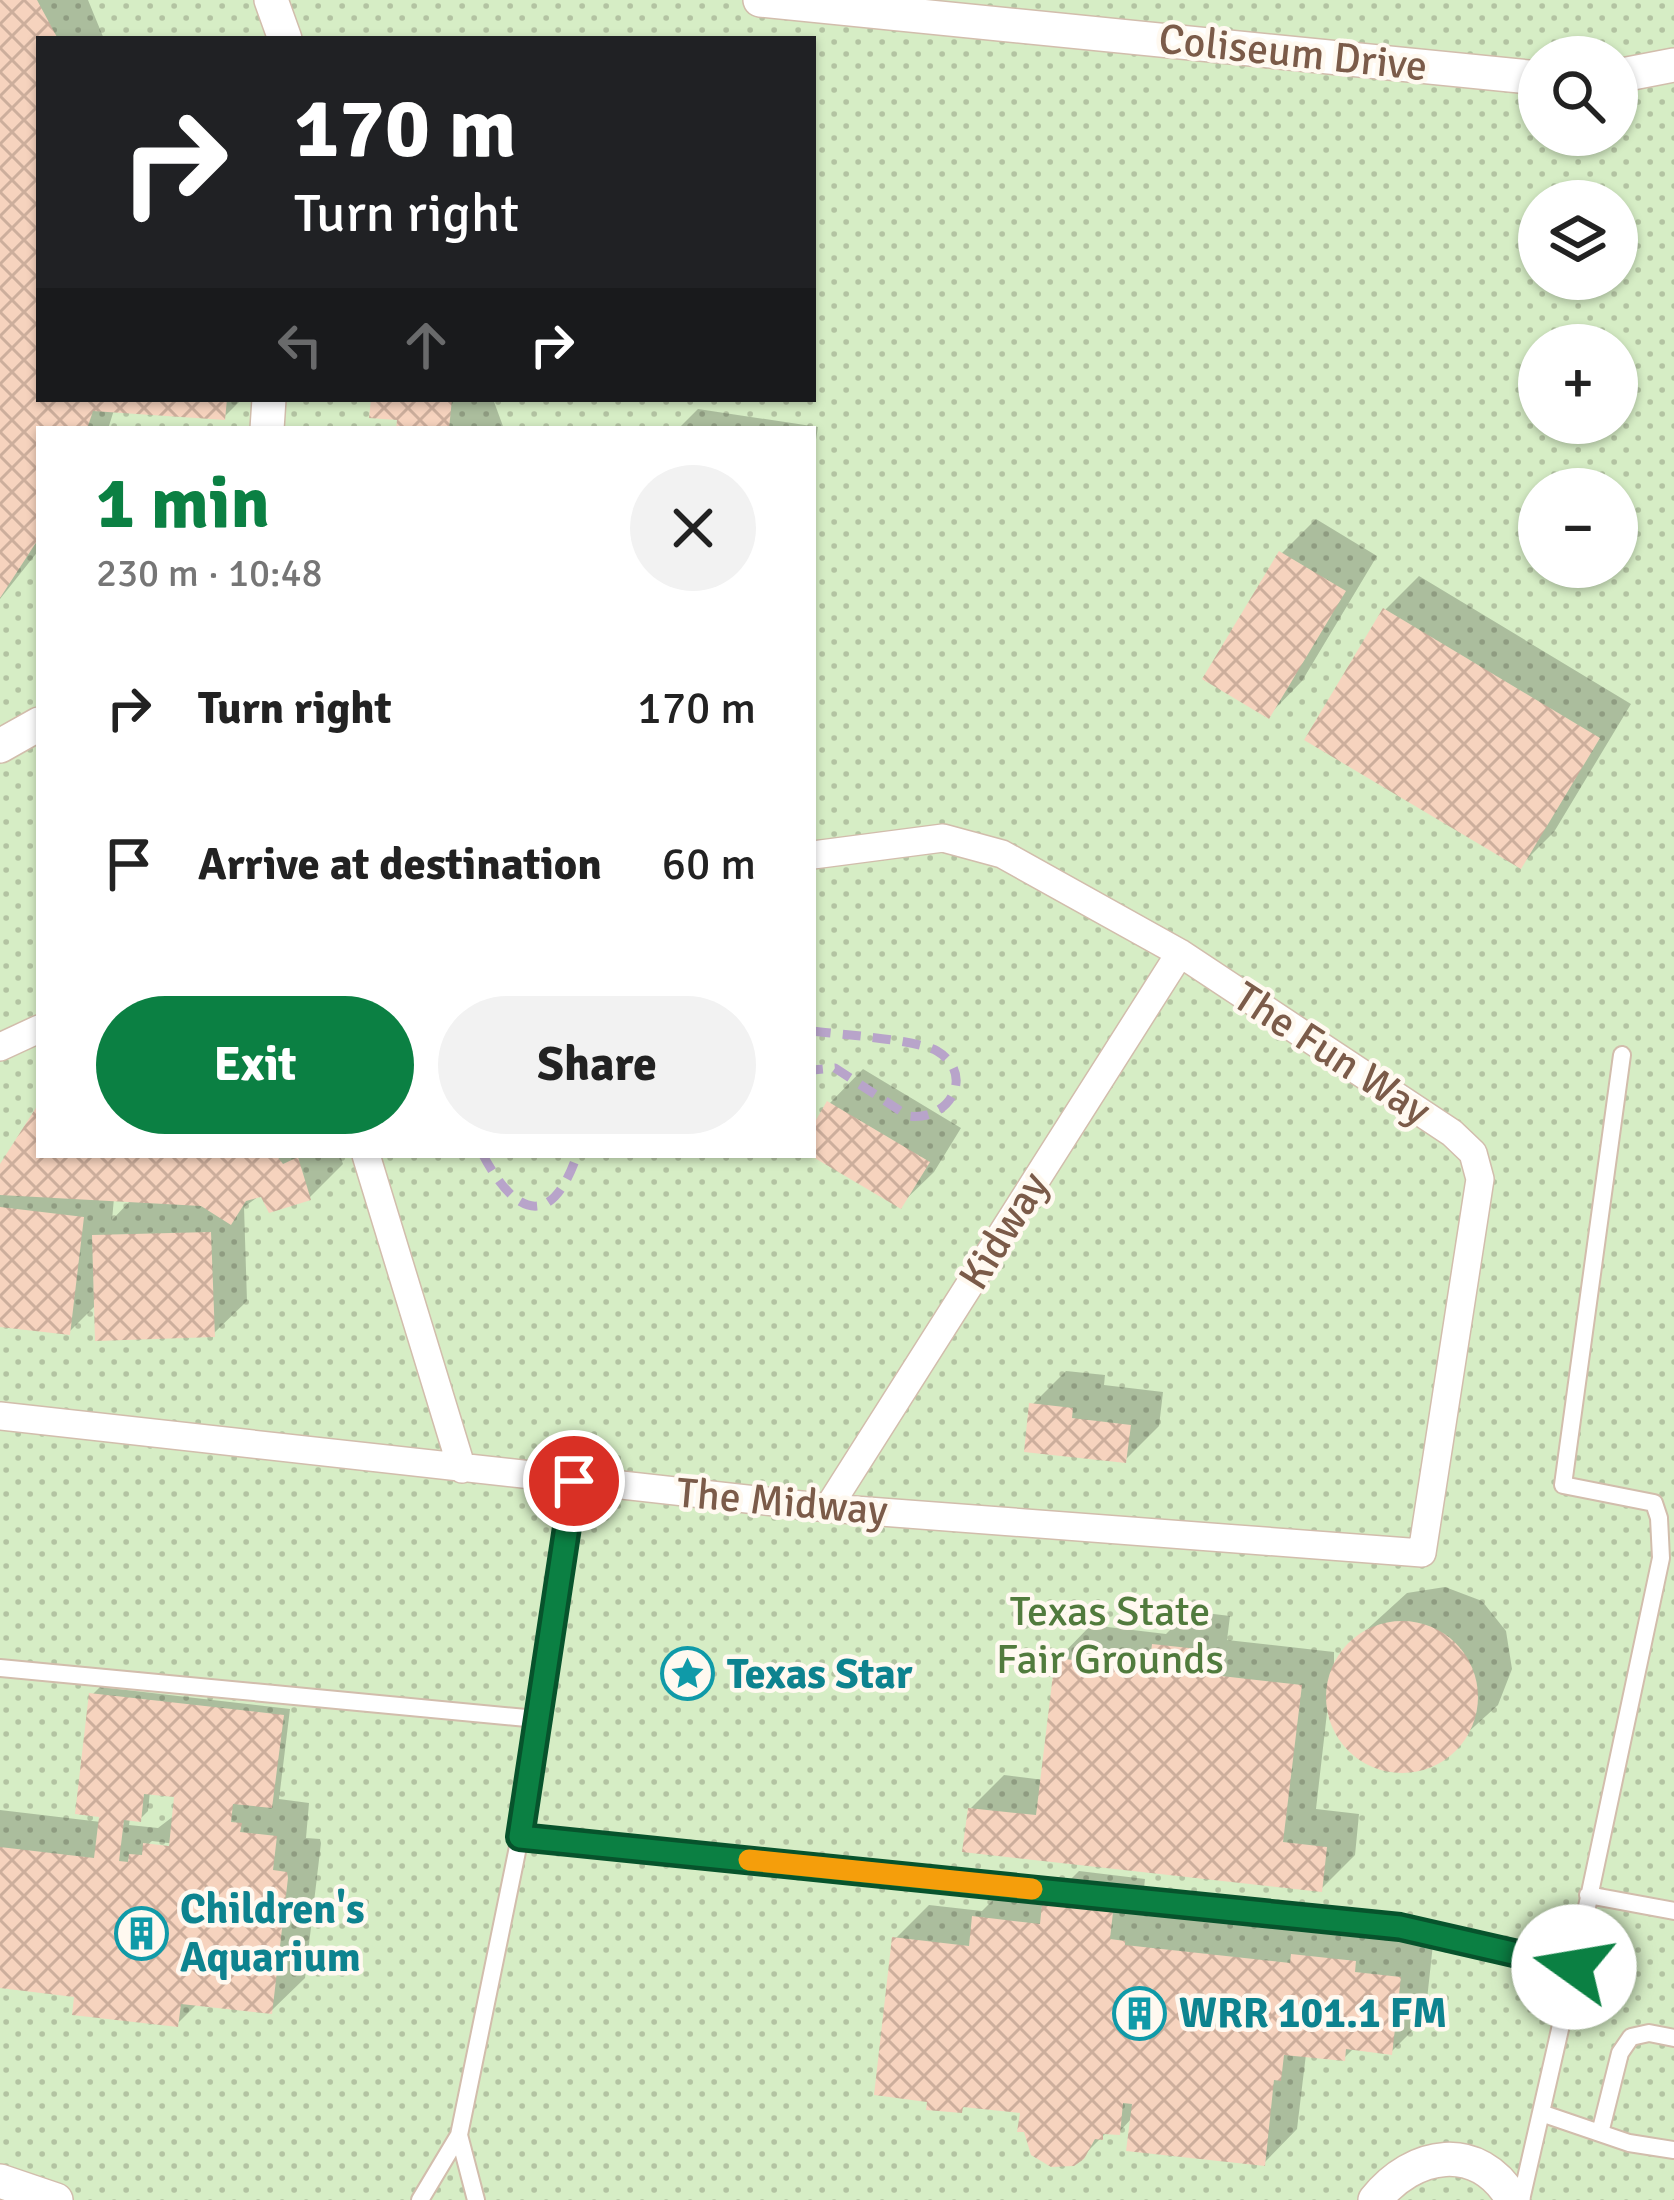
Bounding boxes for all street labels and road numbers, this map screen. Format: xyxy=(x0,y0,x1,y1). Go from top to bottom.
street label: Coliseum Drive xyxy=(1156,14,1430,92)
street label: The Fun Way xyxy=(1224,972,1440,1137)
street label: Kidway xyxy=(948,1162,1060,1299)
street label: The Midway xyxy=(674,1467,890,1537)

